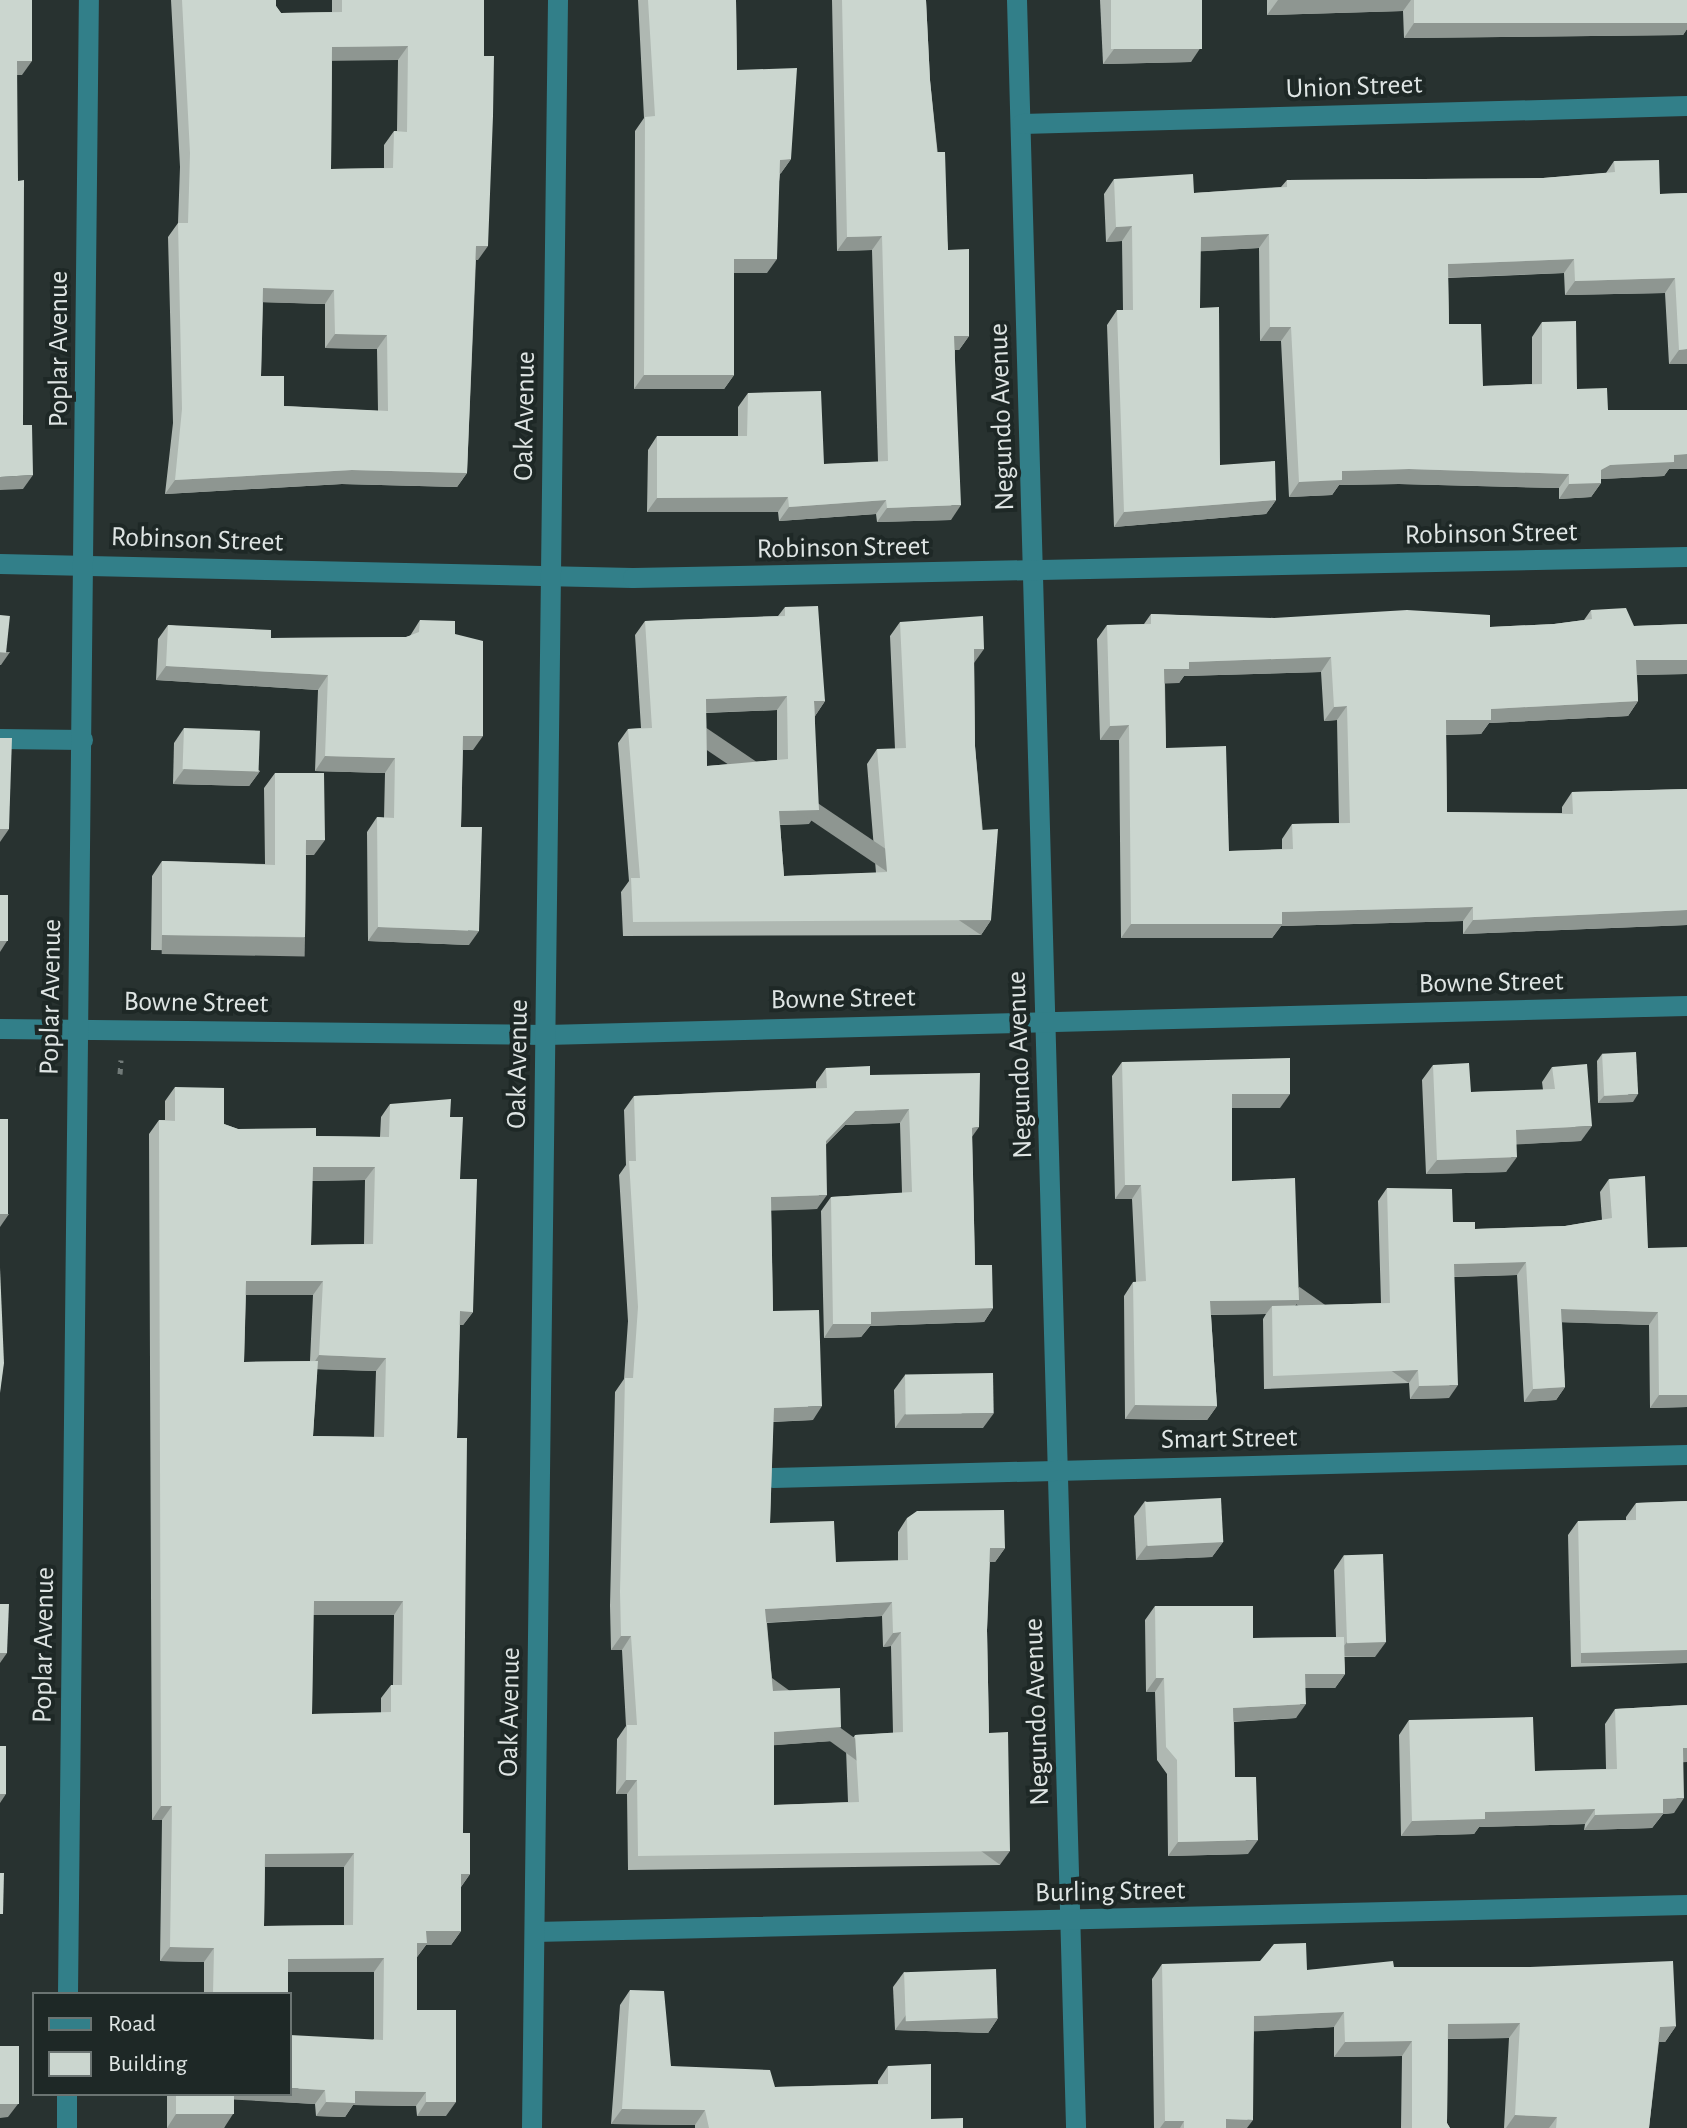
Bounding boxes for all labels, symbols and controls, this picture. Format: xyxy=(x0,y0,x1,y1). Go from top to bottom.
street label: Union Street xyxy=(1285,68,1423,106)
street label: Poplar Avenue xyxy=(42,271,76,427)
street label: Negundo Avenue xyxy=(982,323,1022,511)
street label: Oak Avenue xyxy=(507,351,543,481)
street label: Robinson Street xyxy=(1404,516,1578,552)
street label: Robinson Street xyxy=(110,520,284,560)
street label: Robinson Street xyxy=(756,530,930,566)
street label: Poplar Avenue xyxy=(33,919,69,1075)
street label: Bowne Street xyxy=(1418,965,1564,1001)
street label: Negundo Avenue xyxy=(1000,971,1040,1159)
street label: Bowne Street xyxy=(770,981,916,1017)
street label: Bowne Street xyxy=(123,985,269,1021)
street label: Oak Avenue xyxy=(500,999,536,1129)
street label: Smart Street xyxy=(1160,1421,1298,1457)
street label: Poplar Avenue xyxy=(26,1567,62,1723)
street label: Negundo Avenue xyxy=(1017,1618,1057,1806)
street label: Oak Avenue xyxy=(492,1647,528,1777)
street label: Burling Street xyxy=(1035,1874,1185,1910)
legend xyxy=(32,1992,292,2096)
text: Road xyxy=(108,2012,156,2036)
text: Building xyxy=(108,2052,187,2076)

